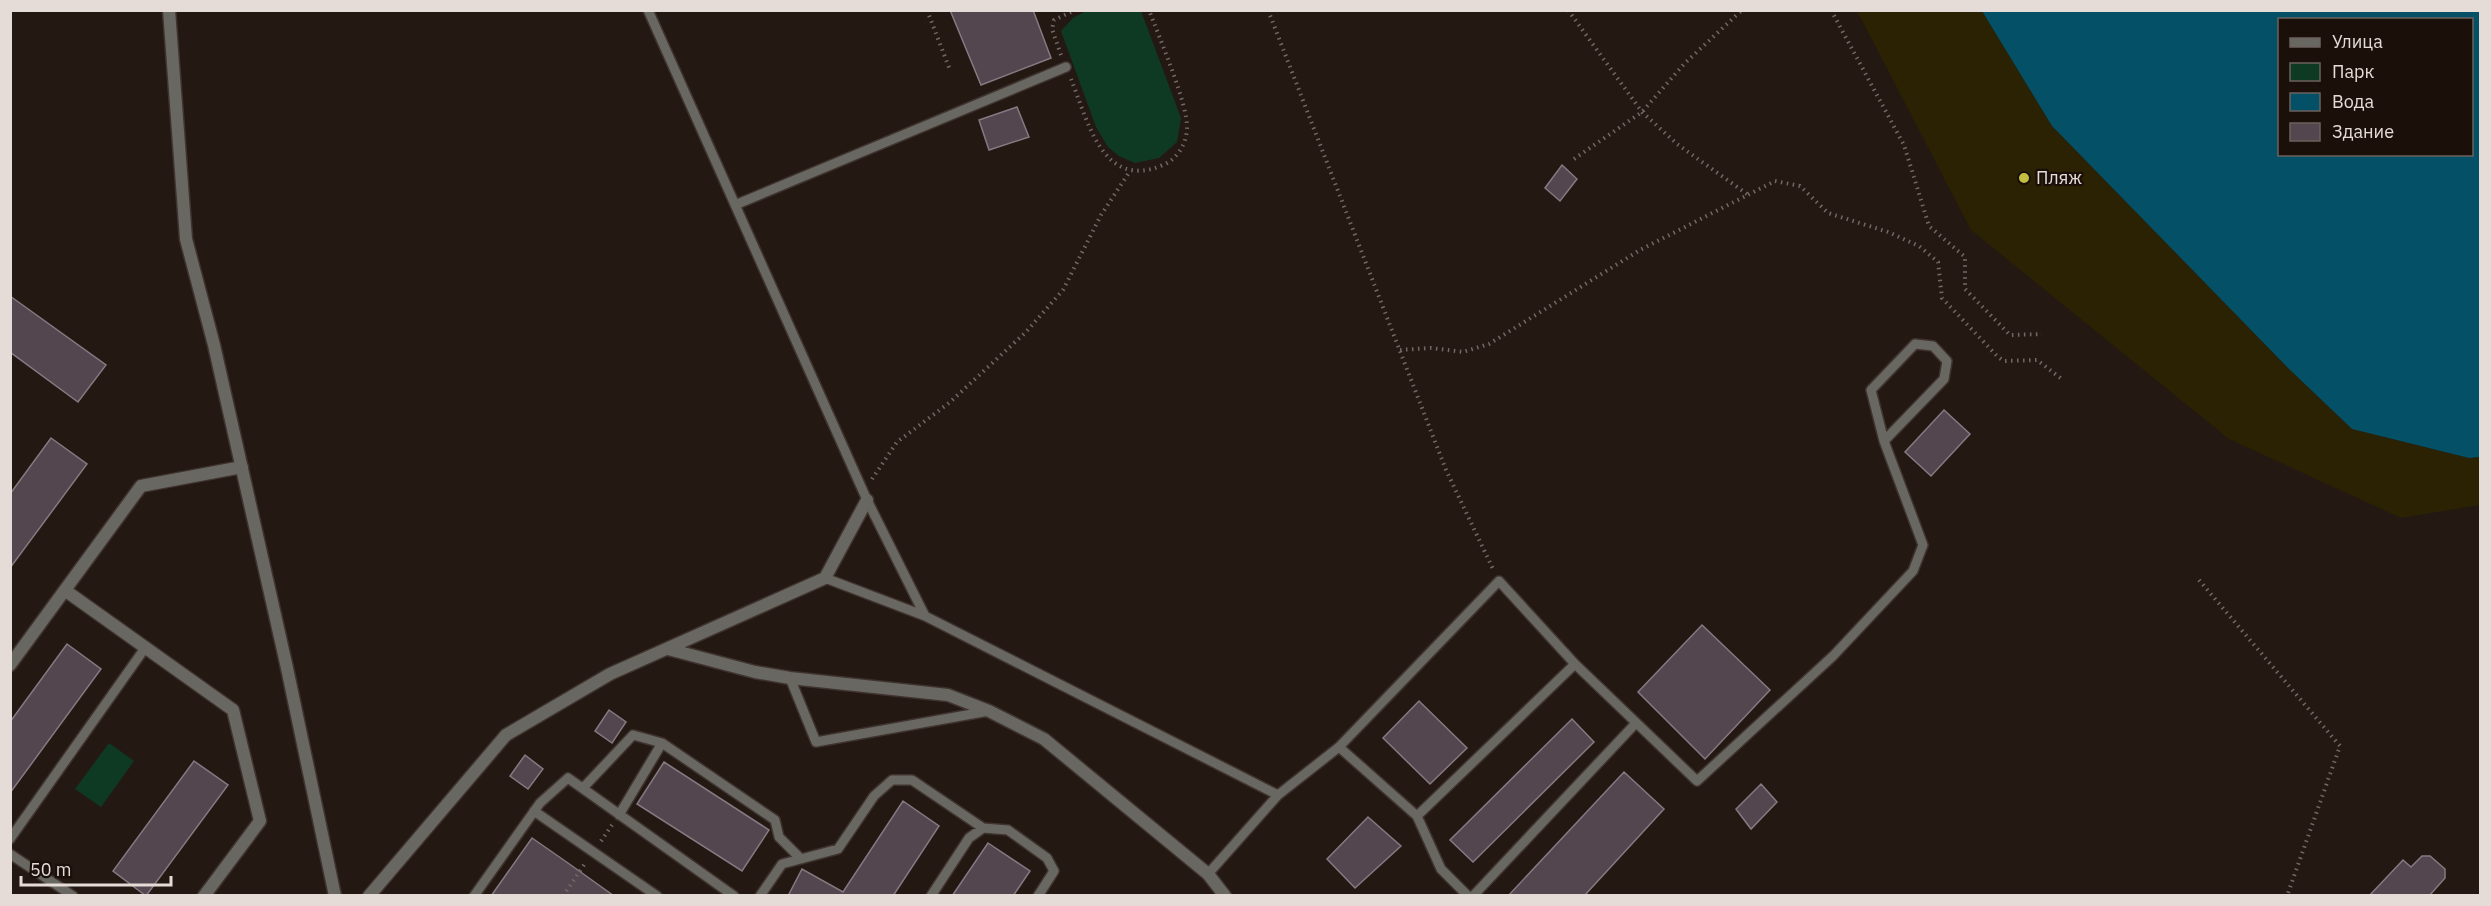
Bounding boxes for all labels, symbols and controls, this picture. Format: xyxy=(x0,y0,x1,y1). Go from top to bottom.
legend xyxy=(2278,18,2473,156)
text: Улица xyxy=(2332,30,2383,53)
text: Парк xyxy=(2332,60,2375,83)
text: Вода xyxy=(2332,90,2375,113)
text: Здание xyxy=(2332,120,2394,143)
place label: Пляж xyxy=(2036,166,2082,189)
marker: Пляж xyxy=(2017,171,2031,185)
scale bar xyxy=(21,849,171,887)
text: 50 m xyxy=(30,858,72,881)

